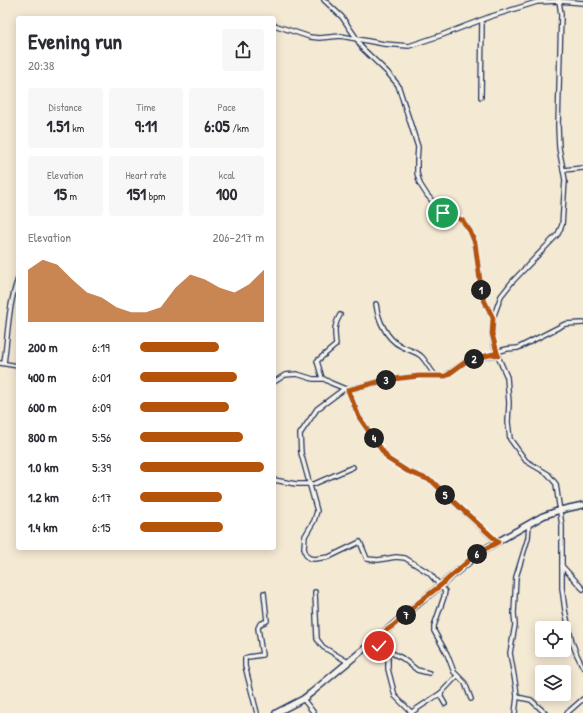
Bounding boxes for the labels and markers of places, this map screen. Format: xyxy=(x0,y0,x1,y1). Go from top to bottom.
pin xyxy=(426,196,460,230)
pin: 1 xyxy=(471,280,491,300)
pin: 2 xyxy=(464,349,484,369)
pin: 3 xyxy=(376,370,396,390)
pin: 4 xyxy=(364,428,384,448)
pin: 5 xyxy=(435,485,455,505)
pin: 6 xyxy=(467,544,487,564)
pin: 7 xyxy=(396,605,416,625)
pin xyxy=(362,629,396,663)

